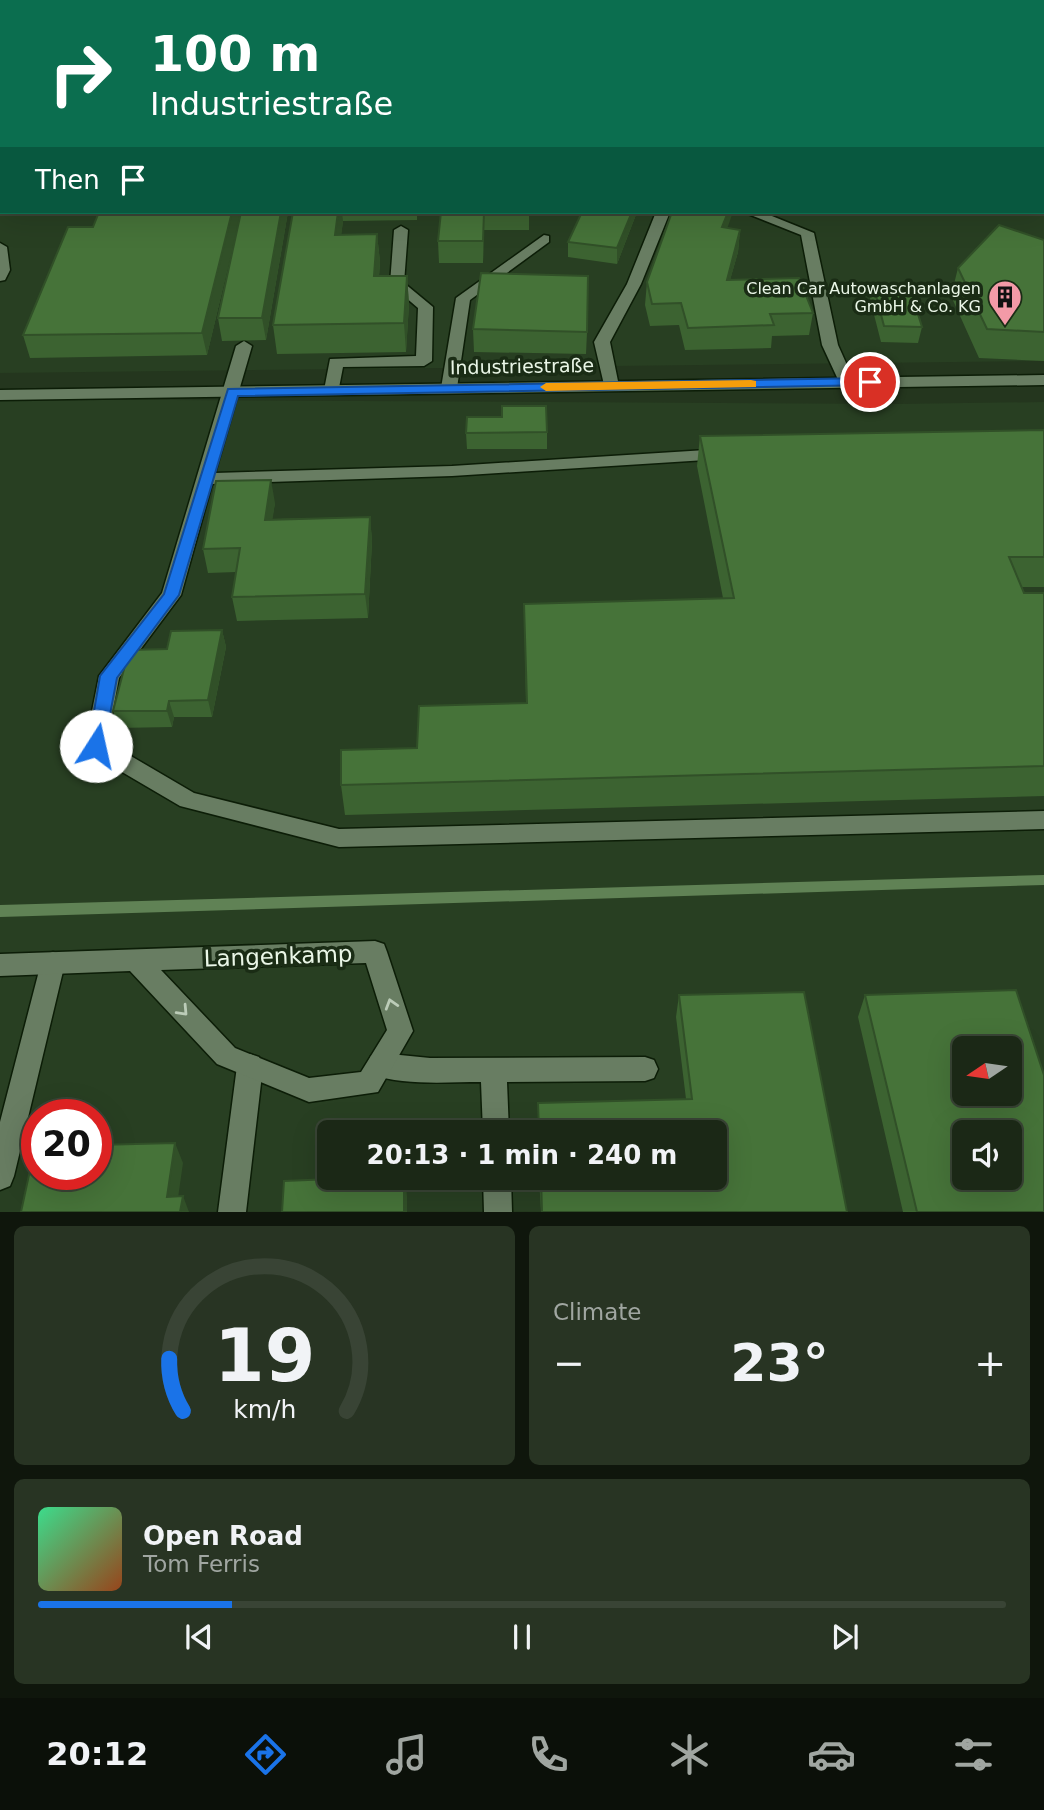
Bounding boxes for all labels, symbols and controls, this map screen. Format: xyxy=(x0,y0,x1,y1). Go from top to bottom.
text: 100 m xyxy=(150,26,320,83)
icon: right xyxy=(35,28,126,119)
text: Industriestraße xyxy=(150,85,393,123)
icon: arrive xyxy=(114,161,152,199)
text: Then xyxy=(35,165,100,195)
building icon: Clean Car Autowaschanlagen GmbH & Co. KG xyxy=(986,278,1024,327)
place label: Clean Car Autowaschanlagen GmbH & Co. KG xyxy=(746,279,981,316)
pin xyxy=(840,352,900,412)
street label: Industriestraße xyxy=(450,354,594,378)
icon: arrive xyxy=(851,363,889,401)
position arrow xyxy=(59,709,133,783)
street label: Langenkamp xyxy=(203,940,353,972)
one-way arrow xyxy=(385,998,400,1010)
one-way arrow xyxy=(175,1003,188,1016)
north arrow xyxy=(952,1036,1022,1106)
map controls xyxy=(952,1036,1022,1190)
speed limit sign: 20 xyxy=(21,1099,112,1190)
button: sound xyxy=(952,1120,1022,1190)
text: 20:13 · 1 min · 240 m xyxy=(367,1140,677,1170)
text: Climate xyxy=(553,1299,642,1325)
text: 19 xyxy=(214,1314,315,1399)
text: 23° xyxy=(730,1333,829,1393)
text: − xyxy=(553,1341,585,1385)
text: + xyxy=(974,1341,1006,1385)
text: km/h xyxy=(233,1395,296,1424)
text: Open Road xyxy=(143,1521,303,1551)
text: Tom Ferris xyxy=(143,1551,260,1577)
icon: previous xyxy=(180,1618,218,1656)
icon: pause xyxy=(503,1618,541,1656)
icon: next xyxy=(826,1618,864,1656)
icon: directions xyxy=(241,1730,290,1779)
icon: music xyxy=(382,1730,431,1779)
icon: phone xyxy=(524,1730,573,1779)
icon: climate xyxy=(665,1730,714,1779)
icon: car xyxy=(807,1730,856,1779)
icon: filters xyxy=(949,1730,998,1779)
text: 20:12 xyxy=(46,1735,148,1773)

